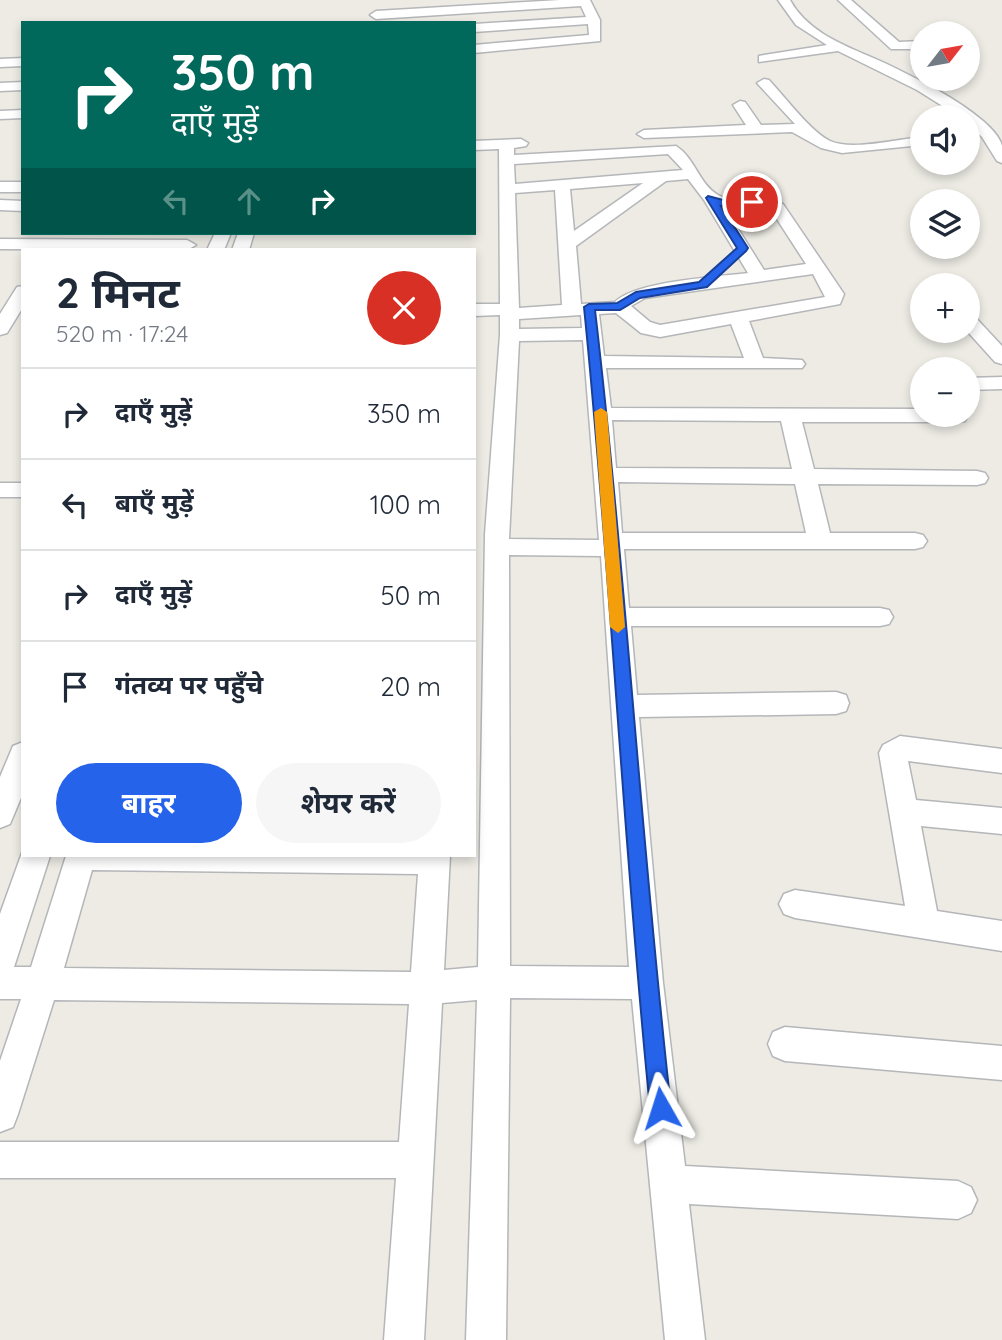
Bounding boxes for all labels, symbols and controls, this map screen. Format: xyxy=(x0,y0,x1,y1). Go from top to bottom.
north arrow xyxy=(910,21,980,91)
map controls xyxy=(910,21,980,427)
text: 350 m xyxy=(171,41,315,102)
icon: right xyxy=(56,49,147,140)
text: दाएँ मुड़ें xyxy=(171,102,259,142)
button: sound xyxy=(910,105,980,175)
pin xyxy=(722,172,782,232)
icon: left xyxy=(157,182,195,220)
icon: ahead xyxy=(230,182,268,220)
icon: right xyxy=(303,182,341,220)
icon: arrive xyxy=(733,183,771,221)
button: layers xyxy=(910,189,980,259)
text: 2 मिनट xyxy=(56,266,180,319)
button: close xyxy=(367,271,441,345)
button: + xyxy=(910,273,980,343)
text: 520 m · 17:24 xyxy=(56,319,188,348)
button: − xyxy=(910,357,980,427)
icon: right xyxy=(56,395,94,433)
text: दाएँ मुड़ें xyxy=(115,395,192,428)
text: 350 m xyxy=(367,397,441,430)
icon: left xyxy=(56,486,94,524)
text: बाएँ मुड़ें xyxy=(115,486,194,519)
text: 100 m xyxy=(370,488,441,521)
icon: right xyxy=(56,577,94,615)
text: दाएँ मुड़ें xyxy=(115,577,192,610)
text: 50 m xyxy=(381,579,441,612)
icon: arrive xyxy=(56,668,94,706)
text: गंतव्य पर पहुँचे xyxy=(115,668,263,701)
text: 20 m xyxy=(380,670,441,703)
button: बाहर xyxy=(56,763,242,843)
button: शेयर करें xyxy=(256,763,441,843)
position arrow xyxy=(624,1071,698,1145)

